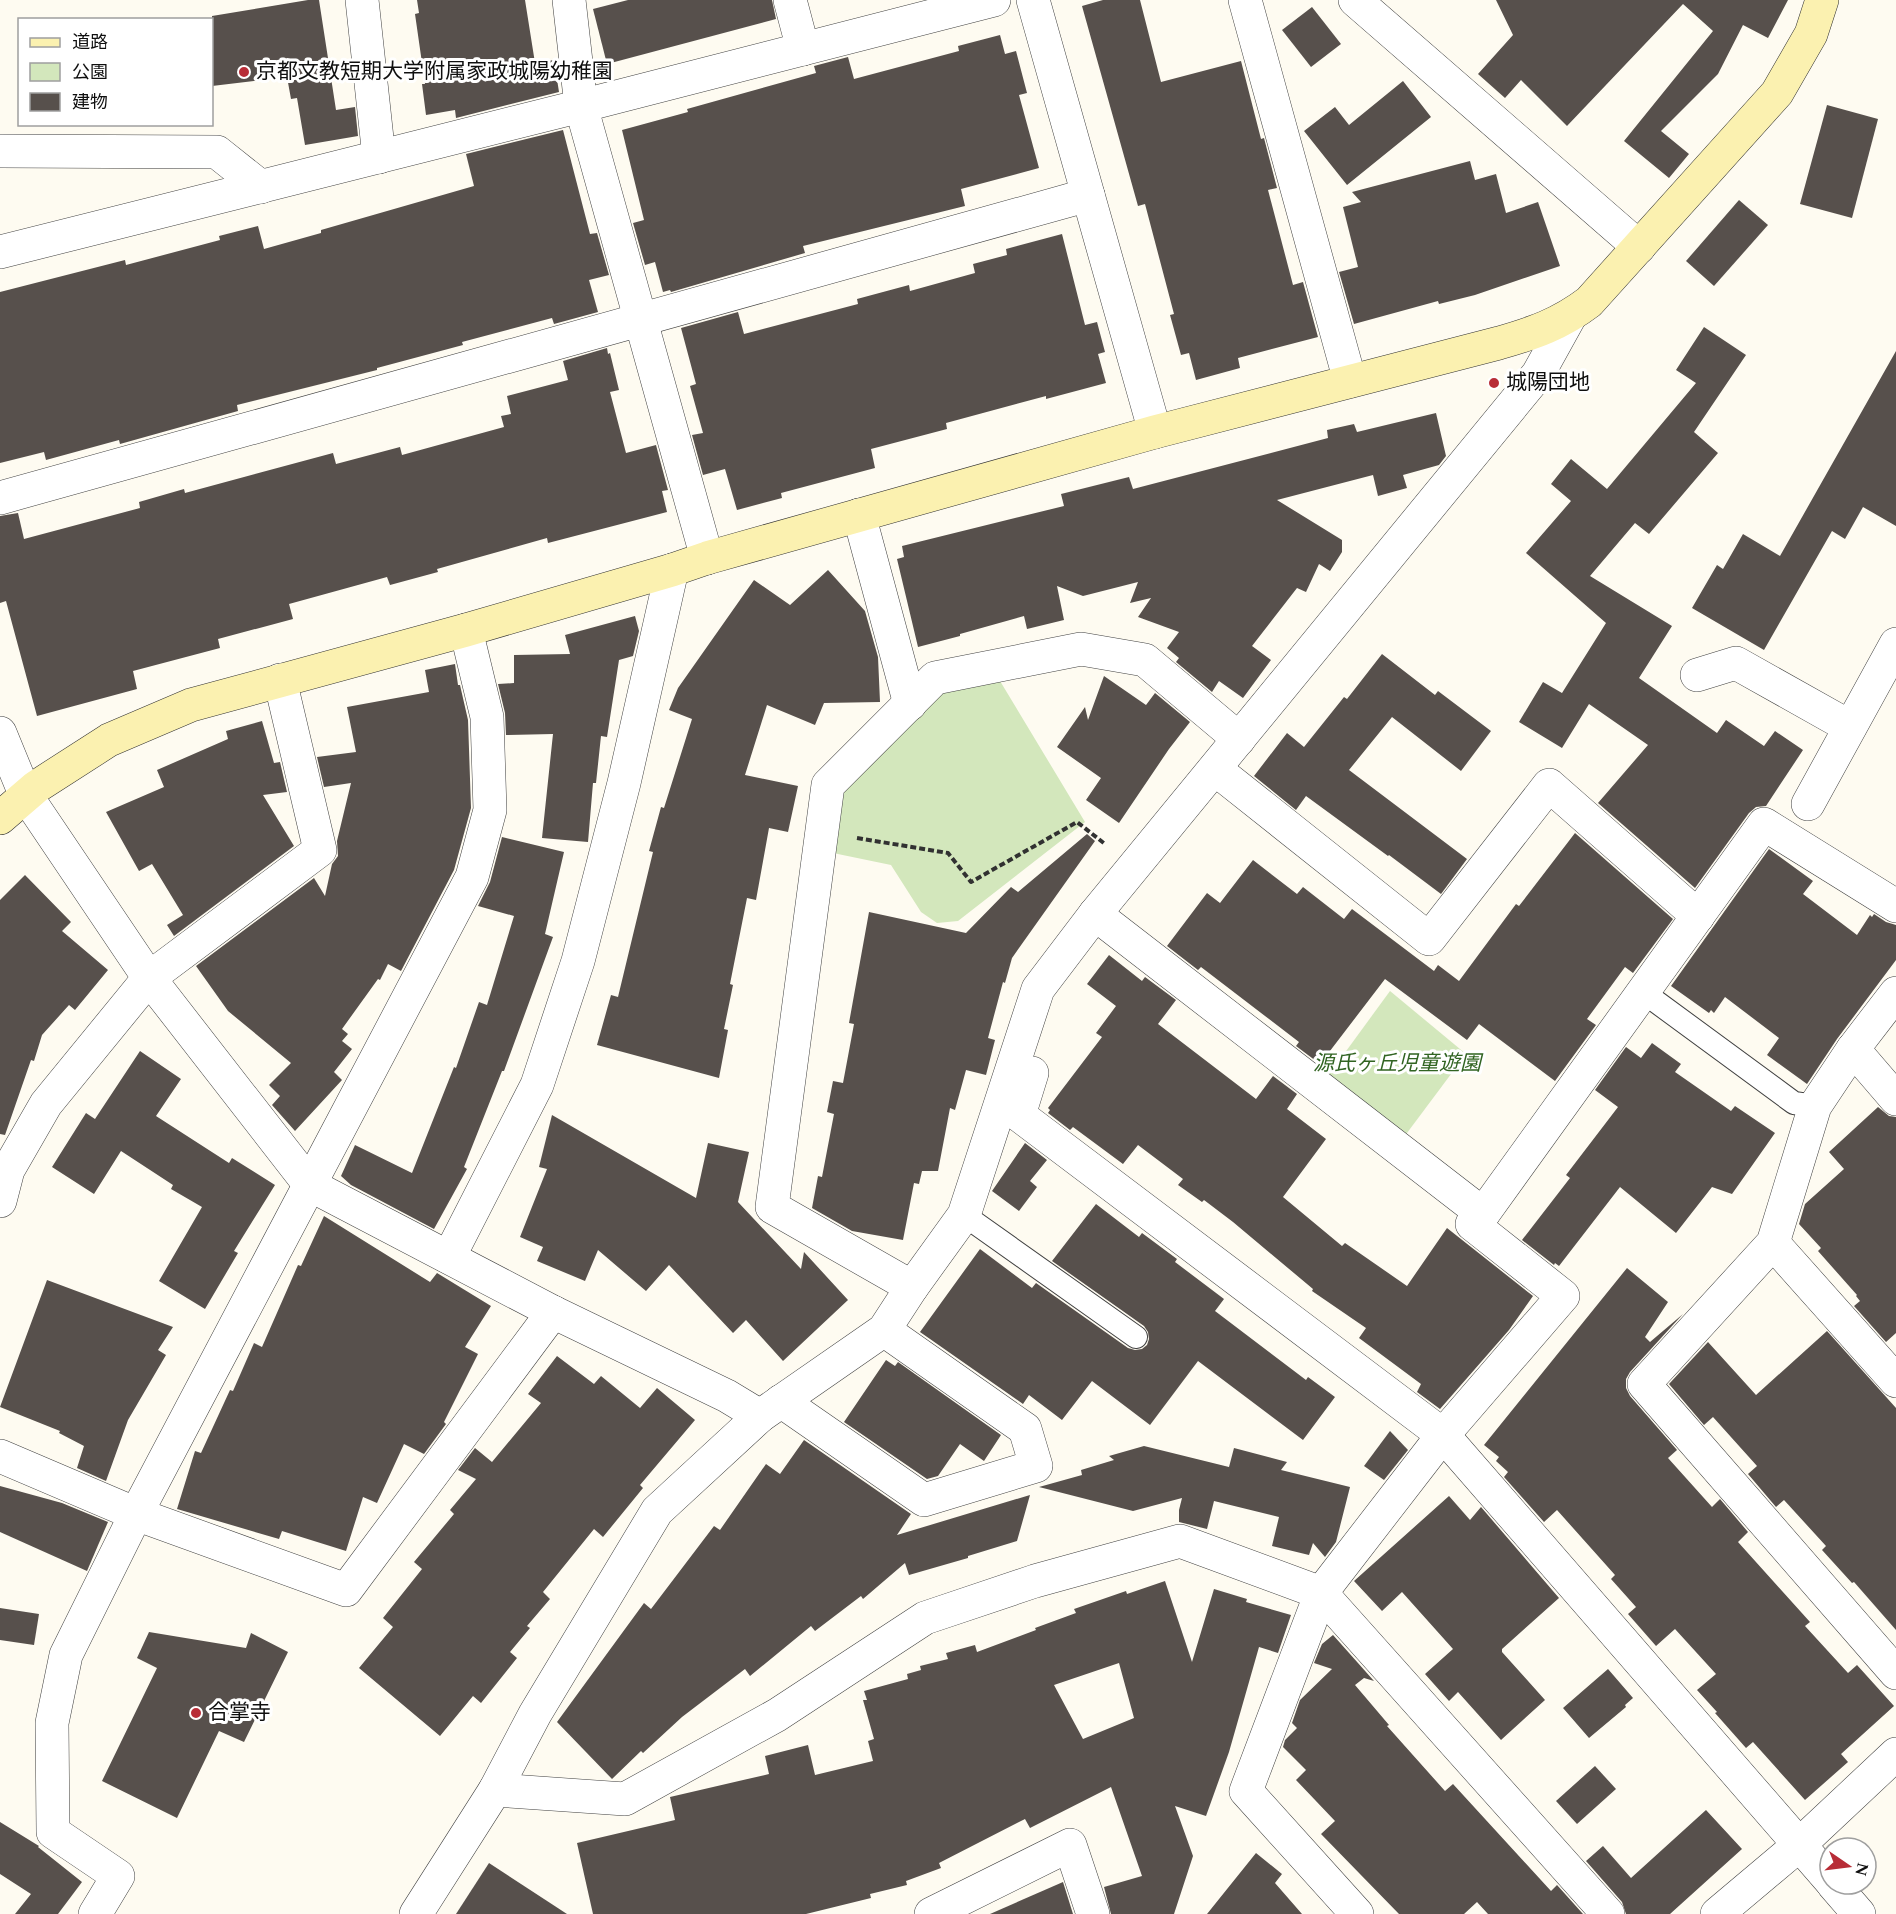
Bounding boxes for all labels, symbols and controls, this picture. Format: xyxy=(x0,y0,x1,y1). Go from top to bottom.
legend xyxy=(18,18,213,126)
text: 道路 xyxy=(72,29,108,56)
place label: 京都文教短期大学附属家政城陽幼稚園 xyxy=(256,56,613,88)
text: 公園 xyxy=(72,59,108,86)
marker: 京都文教短期大学附属家政城陽幼稚園 xyxy=(237,65,251,79)
text: 建物 xyxy=(72,89,108,116)
place label: 城陽団地 xyxy=(1506,367,1590,399)
marker: 城陽団地 xyxy=(1487,376,1501,390)
park label: 源氏ヶ丘児童遊園 xyxy=(1313,1048,1484,1080)
place label: 合掌寺 xyxy=(208,1697,271,1729)
marker: 合掌寺 xyxy=(189,1706,203,1720)
north arrow xyxy=(1818,1836,1878,1896)
text: N xyxy=(1848,1860,1875,1879)

